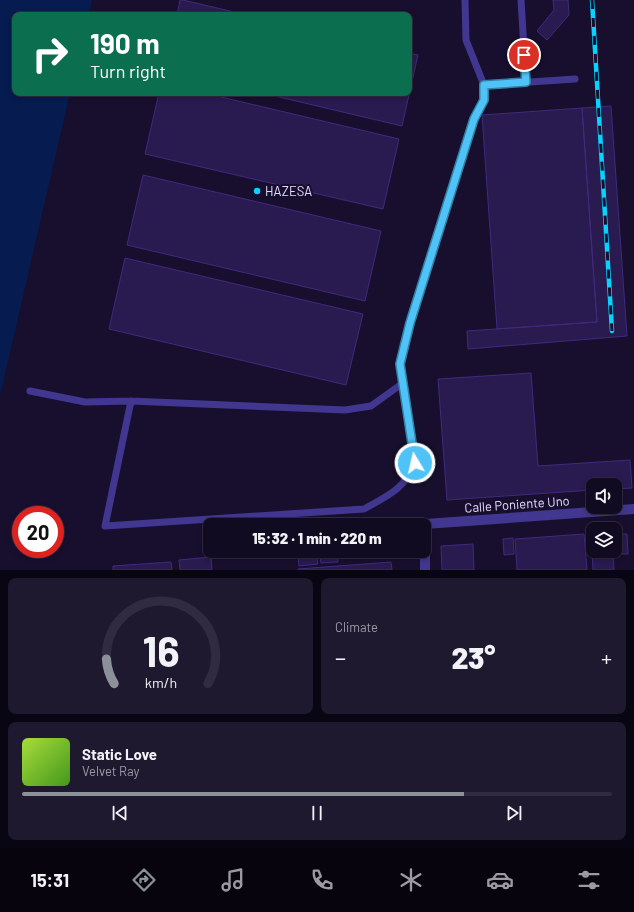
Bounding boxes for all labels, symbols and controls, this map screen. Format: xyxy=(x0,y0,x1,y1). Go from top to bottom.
text: 190 m xyxy=(90,26,160,60)
icon: right xyxy=(24,28,76,80)
pin xyxy=(507,38,541,72)
icon: arrive xyxy=(513,44,535,66)
text: Turn right xyxy=(90,60,166,82)
place label: HAZESA xyxy=(265,183,312,199)
marker: HAZESA xyxy=(252,186,262,196)
position arrow xyxy=(394,442,436,484)
map controls xyxy=(586,478,622,558)
button: sound xyxy=(586,478,622,514)
street label: Calle Poniente Uno xyxy=(464,492,570,516)
speed limit sign: 20 xyxy=(12,506,64,558)
button: layers xyxy=(586,522,622,558)
text: 15:32 · 1 min · 220 m xyxy=(252,529,382,547)
text: Climate xyxy=(335,619,378,635)
text: 16 xyxy=(142,625,179,675)
text: 23° xyxy=(451,639,496,675)
text: − xyxy=(335,644,346,670)
text: + xyxy=(601,644,612,670)
text: km/h xyxy=(144,674,177,691)
text: Static Love xyxy=(82,745,157,763)
text: Velvet Ray xyxy=(82,763,140,779)
icon: previous xyxy=(109,802,131,824)
icon: pause xyxy=(306,802,328,824)
icon: next xyxy=(503,802,525,824)
icon: directions xyxy=(130,866,158,894)
icon: music xyxy=(219,866,247,894)
icon: phone xyxy=(308,866,336,894)
icon: climate xyxy=(397,866,425,894)
icon: car xyxy=(486,866,514,894)
icon: filters xyxy=(575,866,603,894)
text: 15:31 xyxy=(31,869,69,891)

